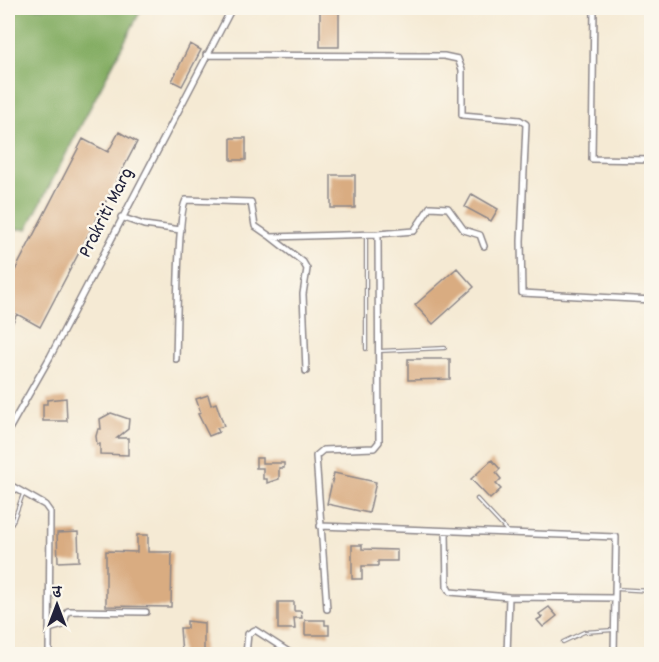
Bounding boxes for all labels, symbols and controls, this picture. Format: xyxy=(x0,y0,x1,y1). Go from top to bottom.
street label: Prakriti Marg xyxy=(72,163,142,263)
north arrow xyxy=(27,575,87,635)
text: उ xyxy=(51,581,62,604)

